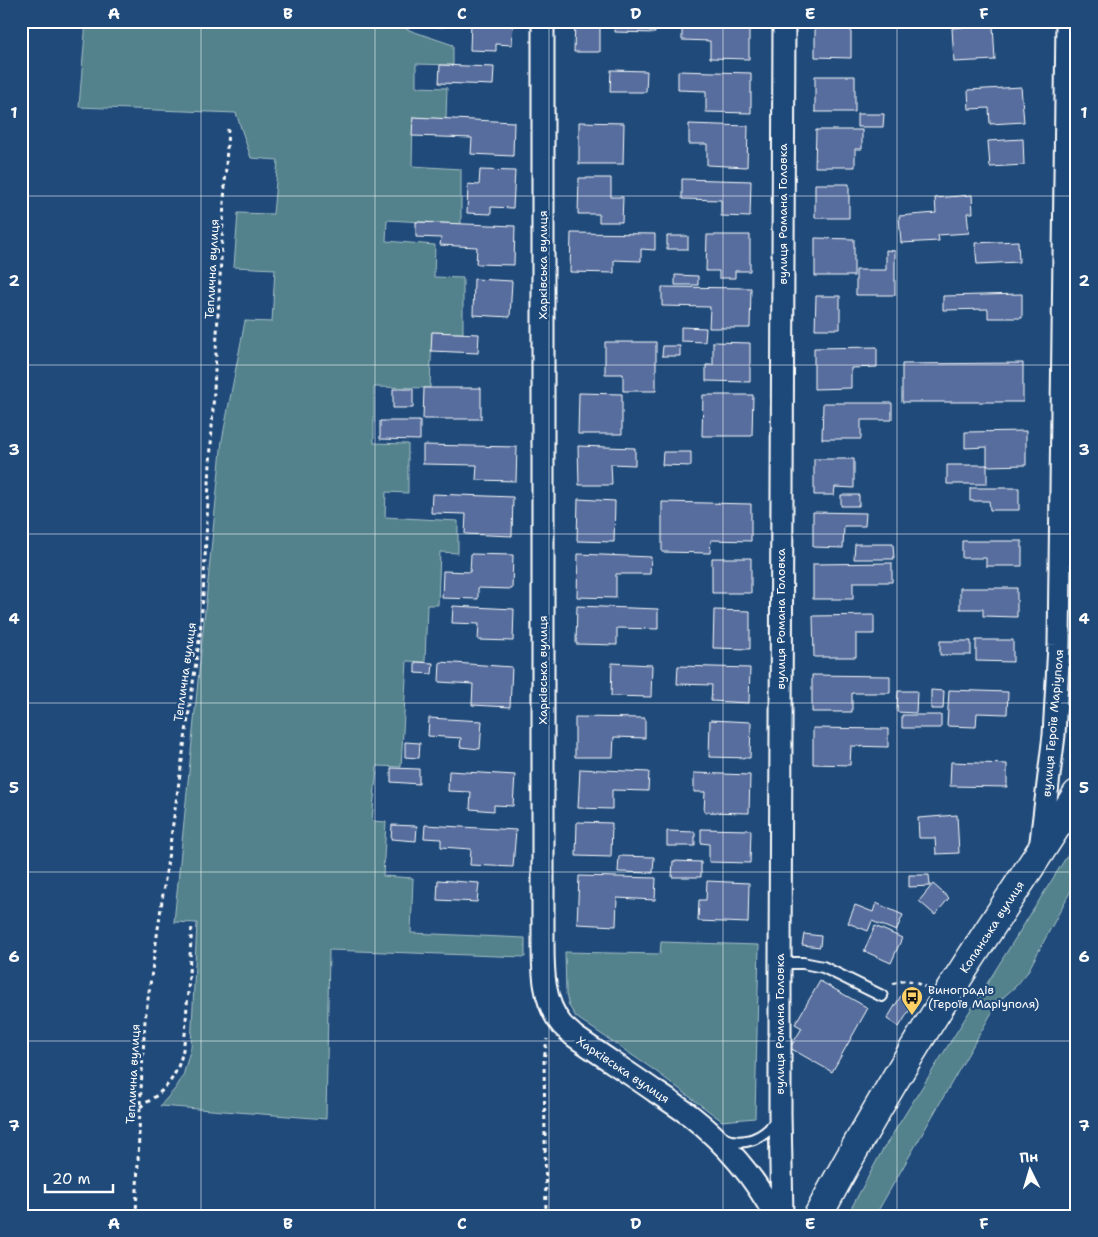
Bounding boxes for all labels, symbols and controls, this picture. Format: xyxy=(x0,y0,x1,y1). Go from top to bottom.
text: A xyxy=(108,3,120,24)
text: B xyxy=(283,3,293,24)
text: C xyxy=(457,3,467,24)
text: D xyxy=(630,3,642,24)
text: E xyxy=(805,3,815,24)
text: F xyxy=(979,3,989,24)
text: 1 xyxy=(10,102,18,123)
text: 1 xyxy=(1080,102,1088,123)
street label: вулиця Романа Головка xyxy=(775,143,791,285)
street label: Харківська вулиця xyxy=(535,210,551,320)
street label: Теплична вулиця xyxy=(201,218,223,320)
text: 2 xyxy=(8,270,20,291)
text: 2 xyxy=(1078,270,1090,291)
text: 3 xyxy=(8,439,20,460)
text: 3 xyxy=(1078,439,1090,460)
street label: вулиця Романа Головка xyxy=(773,548,789,690)
text: 4 xyxy=(8,608,20,629)
text: 4 xyxy=(1078,608,1090,629)
street label: Харківська вулиця xyxy=(535,615,551,725)
street label: Теплична вулиця xyxy=(170,621,200,723)
street label: вулиця Героїв Маріуполя xyxy=(1039,649,1067,797)
text: 5 xyxy=(9,777,19,798)
text: 5 xyxy=(1079,777,1089,798)
street label: Копанська вулиця xyxy=(956,878,1028,976)
text: 6 xyxy=(8,946,20,967)
text: 6 xyxy=(1078,946,1090,967)
street label: вулиця Романа Головка xyxy=(772,953,788,1095)
place label: Виноградів (Героїв Маріуполя) xyxy=(928,982,1039,1012)
bus stop icon: Виноградів (Героїв Маріуполя) xyxy=(900,985,924,1016)
street label: Теплична вулиця xyxy=(122,1023,144,1125)
street label: Харківська вулиця xyxy=(573,1033,673,1107)
text: 7 xyxy=(8,1115,20,1136)
text: 7 xyxy=(1078,1115,1090,1136)
north arrow xyxy=(1006,1144,1056,1194)
text: Пн xyxy=(1019,1147,1039,1167)
scale bar xyxy=(45,1162,112,1194)
text: 20 m xyxy=(52,1169,91,1189)
text: A xyxy=(108,1213,120,1234)
text: B xyxy=(283,1213,293,1234)
text: C xyxy=(457,1213,467,1234)
text: D xyxy=(630,1213,642,1234)
text: E xyxy=(805,1213,815,1234)
text: F xyxy=(979,1213,989,1234)

